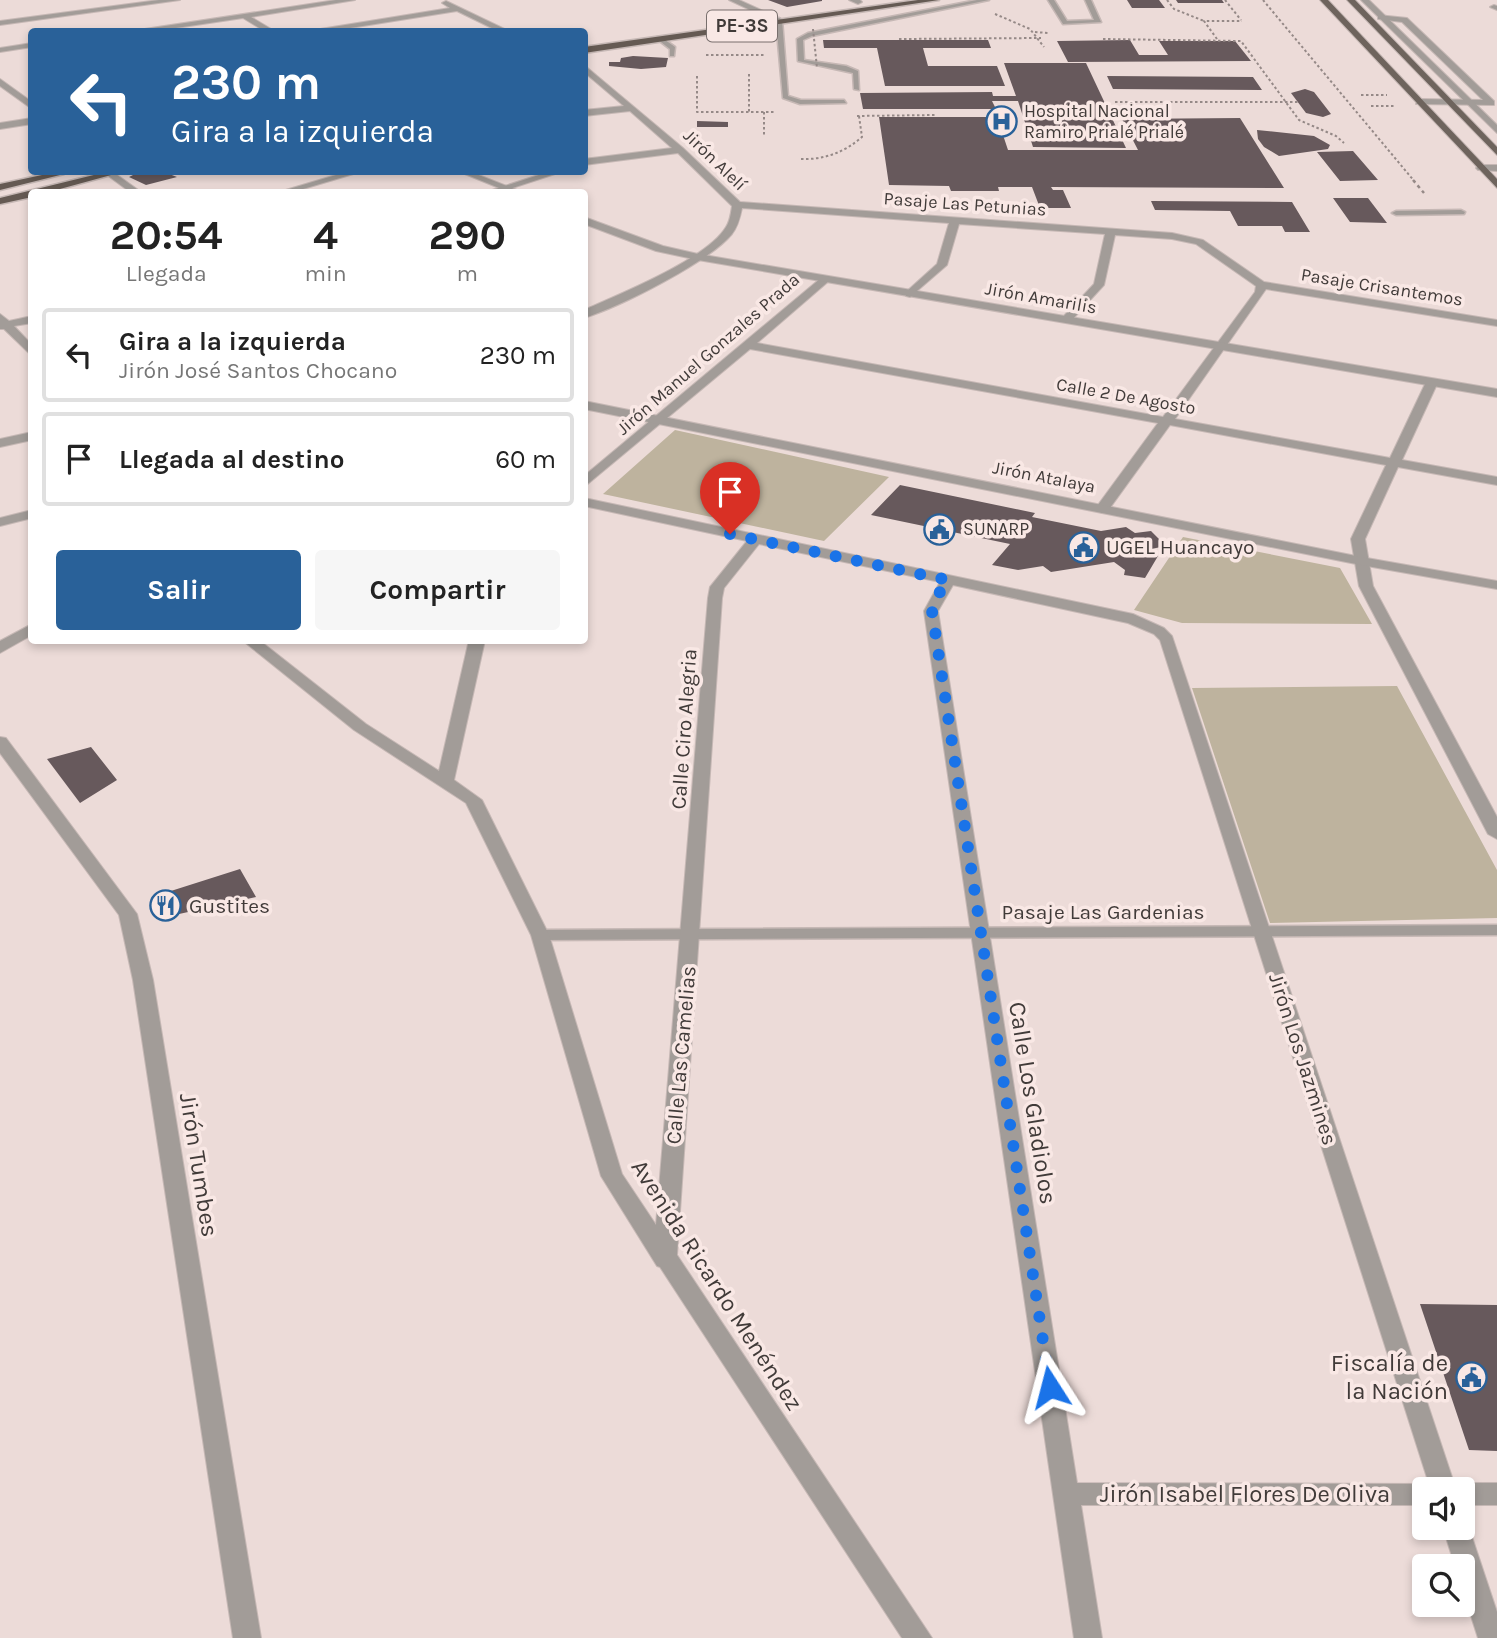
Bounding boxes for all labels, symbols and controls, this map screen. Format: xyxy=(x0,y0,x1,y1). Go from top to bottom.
road number: PE-3S xyxy=(707,10,777,42)
text: 230 m xyxy=(171,54,321,111)
icon: left xyxy=(56,56,147,147)
place label: Hospital Nacional Ramiro Prialé Prialé xyxy=(1024,100,1184,143)
hospital icon: Hospital Nacional Ramiro Prialé Prialé xyxy=(984,104,1018,138)
text: Gira a la izquierda xyxy=(171,113,434,150)
street label: Jirón Alelí xyxy=(679,125,752,196)
street label: Pasaje Las Petunias xyxy=(883,187,1047,221)
text: 20:54 xyxy=(110,210,223,260)
text: 4 xyxy=(313,210,338,260)
text: 290 xyxy=(429,210,506,260)
text: Llegada xyxy=(126,260,207,287)
text: min xyxy=(304,260,347,287)
text: m xyxy=(457,260,478,287)
street label: Pasaje Crisantemos xyxy=(1299,263,1465,311)
street label: Jirón Manuel Gonzales Prada xyxy=(612,269,804,439)
street label: Jirón Amarilis xyxy=(983,277,1099,319)
text: Gira a la izquierda xyxy=(119,326,346,357)
icon: left xyxy=(60,336,98,374)
text: 230 m xyxy=(480,340,556,371)
text: Jirón José Santos Chocano xyxy=(119,357,397,384)
street label: Calle 2 De Agosto xyxy=(1055,373,1197,419)
icon: arrive xyxy=(60,440,98,478)
text: Llegada al destino xyxy=(119,444,345,475)
text: 60 m xyxy=(495,444,556,475)
street label: Jirón Atalaya xyxy=(991,456,1097,498)
pin xyxy=(700,462,760,534)
icon: arrive xyxy=(711,473,749,511)
public building icon: SUNARP xyxy=(923,512,957,546)
place label: SUNARP xyxy=(963,518,1029,540)
public building icon: UGEL Huancayo xyxy=(1066,530,1100,564)
place label: UGEL Huancayo xyxy=(1106,535,1254,559)
button: Salir xyxy=(56,550,301,630)
button: Compartir xyxy=(315,550,560,630)
street label: Calle Ciro Alegria xyxy=(666,648,702,810)
restaurant icon: Gustites xyxy=(149,889,183,923)
place label: Gustites xyxy=(189,894,270,918)
street label: Pasaje Las Gardenias xyxy=(1002,900,1204,924)
street label: Calle Las Camelias xyxy=(661,965,701,1145)
street label: Jirón Los Jazmines xyxy=(1264,970,1342,1148)
street label: Calle Los Gladiolos xyxy=(1003,1000,1063,1206)
street label: Jirón Tumbes xyxy=(174,1091,224,1239)
street label: Avenida Ricardo Menéndez xyxy=(625,1154,809,1416)
place label: Fiscalía de la Nación xyxy=(1331,1349,1448,1405)
position arrow xyxy=(1013,1350,1087,1424)
public building icon: Fiscalía de la Nación xyxy=(1454,1360,1488,1394)
map controls xyxy=(1412,1477,1475,1617)
button: sound xyxy=(1412,1477,1475,1540)
street label: Jirón Isabel Flores De Oliva xyxy=(1100,1480,1390,1508)
button: search xyxy=(1412,1554,1475,1617)

